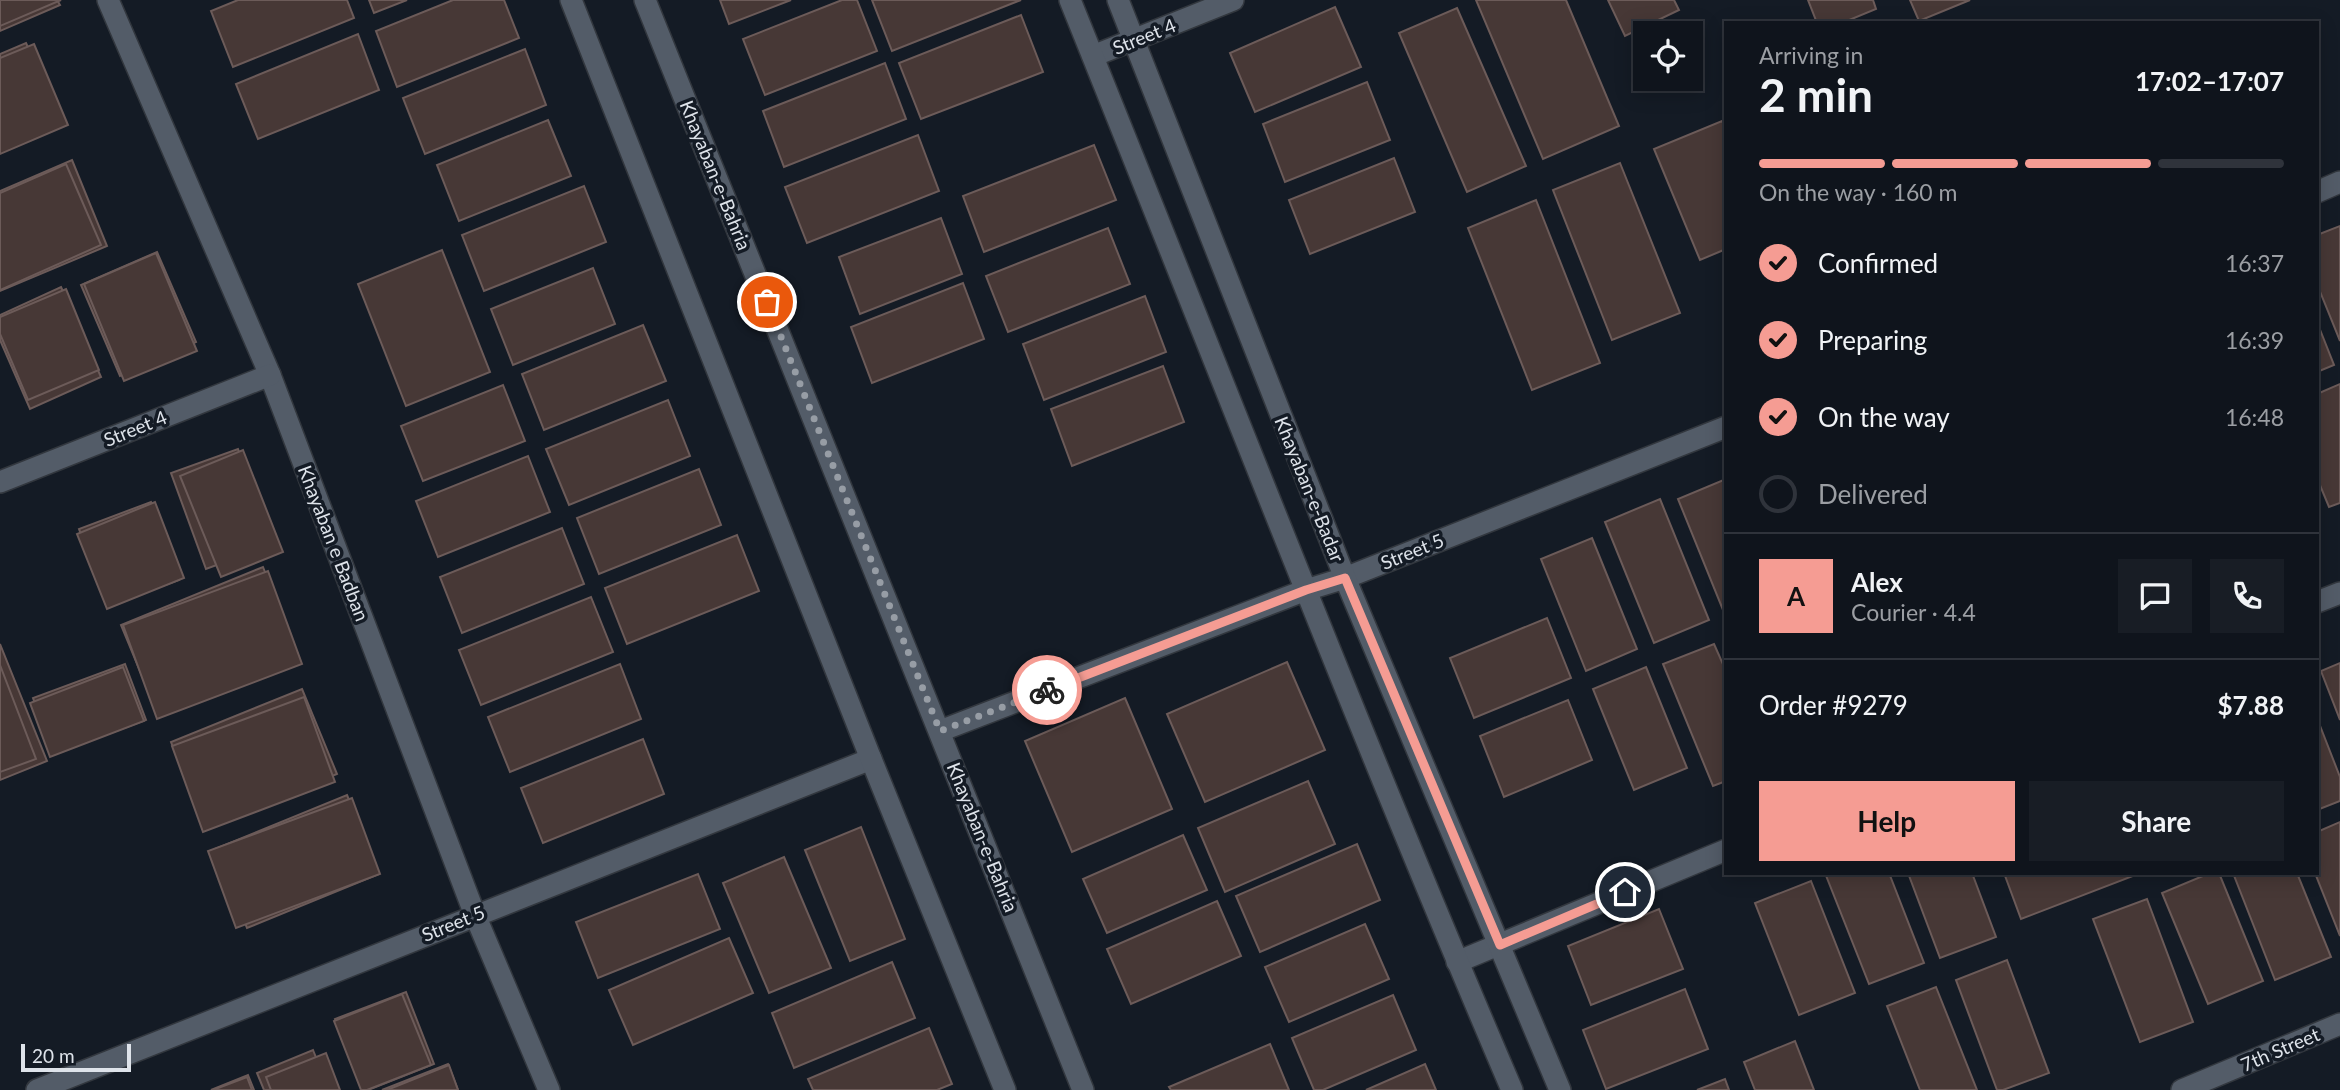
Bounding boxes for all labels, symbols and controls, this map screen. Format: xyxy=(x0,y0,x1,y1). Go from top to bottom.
street label: Street 4 xyxy=(1109,13,1179,59)
map controls xyxy=(1633,21,1703,91)
button: locate xyxy=(1633,21,1703,91)
text: Arriving in xyxy=(1759,41,1863,69)
text: 17:02–17:07 xyxy=(2135,65,2284,97)
text: 2 min xyxy=(1759,67,1873,122)
street label: Khayaban-e-Bahria xyxy=(675,97,757,253)
text: On the way · 160 m xyxy=(1759,178,1958,206)
icon: check xyxy=(1759,244,1797,282)
text: Confirmed xyxy=(1818,247,1938,279)
text: 16:37 xyxy=(2225,249,2284,277)
pin xyxy=(737,272,797,332)
icon: bag xyxy=(748,283,786,321)
icon: check xyxy=(1759,321,1797,359)
text: Preparing xyxy=(1818,324,1927,356)
text: 16:39 xyxy=(2225,326,2284,354)
icon: check xyxy=(1759,398,1797,436)
text: On the way xyxy=(1818,401,1950,433)
text: 16:48 xyxy=(2225,403,2284,431)
street label: Street 4 xyxy=(100,405,170,451)
street label: Khayaban-e-Badar xyxy=(1270,413,1350,565)
street label: Khayaban e Badban xyxy=(294,462,374,624)
text: Delivered xyxy=(1818,478,1928,510)
street label: Street 5 xyxy=(1377,528,1447,574)
button: chat xyxy=(2118,559,2192,633)
button: phone xyxy=(2210,559,2284,633)
text: Alex xyxy=(1851,566,1903,598)
text: A xyxy=(1787,580,1805,612)
text: Courier · 4.4 xyxy=(1851,598,1976,626)
courier xyxy=(1012,655,1082,725)
icon: bike xyxy=(1028,671,1066,709)
text: Order #9279 xyxy=(1759,689,1908,721)
text: $7.88 xyxy=(2218,689,2284,721)
street label: Khayaban-e-Bahria xyxy=(942,759,1024,915)
button: Help xyxy=(1759,781,2015,861)
button: Share xyxy=(2029,781,2284,861)
pin xyxy=(1595,862,1655,922)
icon: home xyxy=(1606,873,1644,911)
street label: Street 5 xyxy=(418,900,488,946)
street label: 7th Street xyxy=(2237,1022,2323,1076)
scale bar xyxy=(21,1041,131,1073)
text: 20 m xyxy=(32,1044,75,1067)

